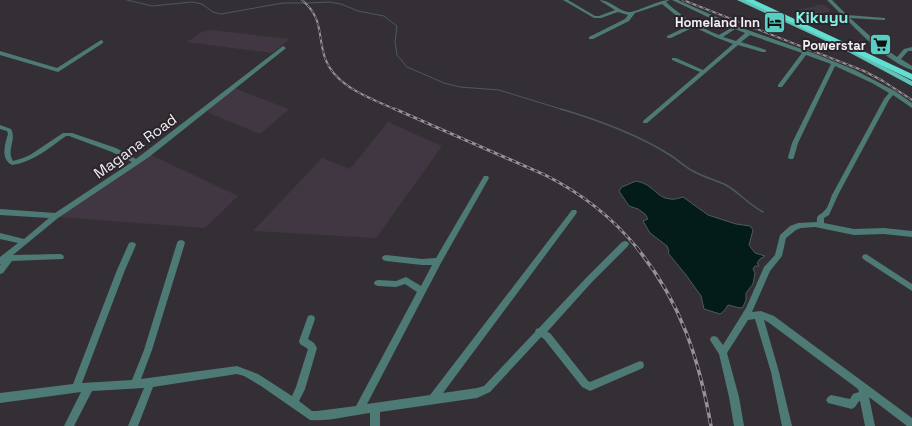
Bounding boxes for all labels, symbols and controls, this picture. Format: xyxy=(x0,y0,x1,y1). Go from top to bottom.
district label: Kikuyu xyxy=(796,7,848,28)
hotel icon: Homeland Inn xyxy=(762,9,788,35)
place label: Homeland Inn xyxy=(675,14,760,31)
supermarket icon: Powerstar xyxy=(868,32,894,58)
place label: Powerstar xyxy=(802,37,866,54)
street label: Magana Road xyxy=(90,109,180,183)

